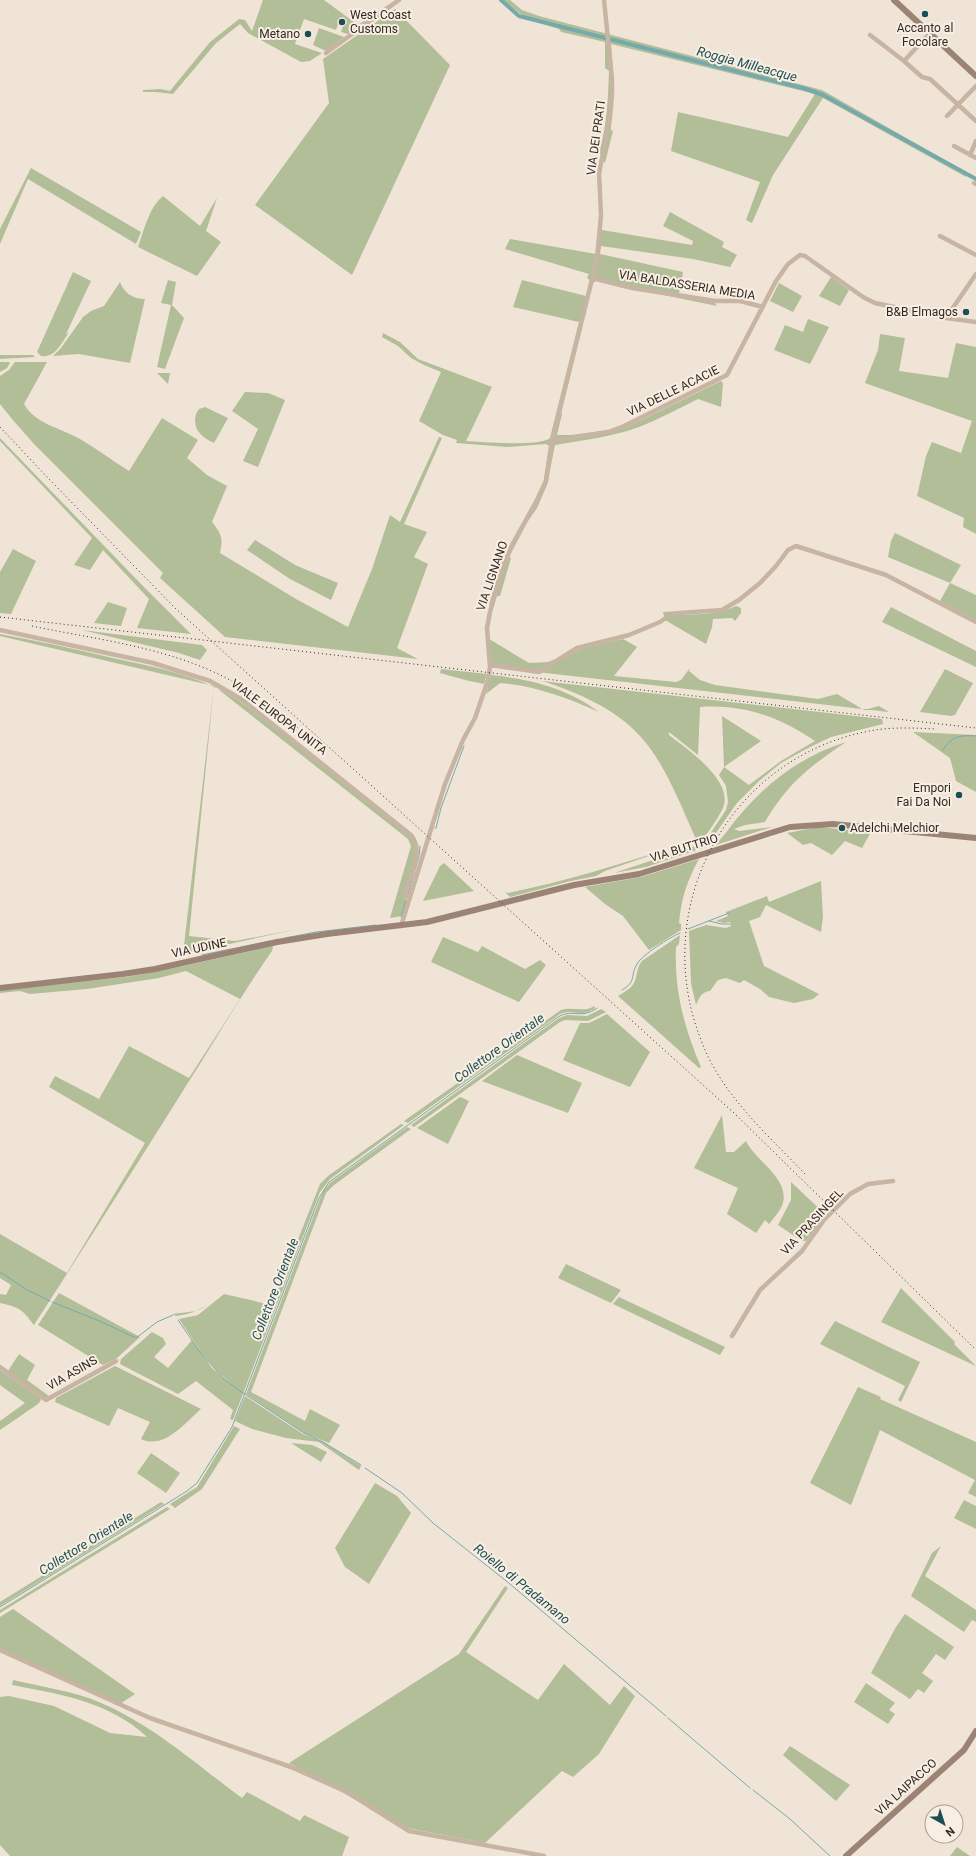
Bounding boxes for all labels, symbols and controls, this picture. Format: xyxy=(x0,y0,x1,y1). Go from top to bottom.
place label: West Coast Customs xyxy=(350,8,411,36)
marker: Accanto al Focolare xyxy=(920,9,930,19)
marker: West Coast Customs xyxy=(337,17,347,27)
place label: Accanto al Focolare xyxy=(897,21,953,49)
place label: Metano xyxy=(259,27,300,41)
marker: Metano xyxy=(303,29,313,39)
water label: Roggia Milleacque xyxy=(695,43,799,85)
street label: VIA DEI PRATI xyxy=(584,100,608,176)
street label: VIA BALDASSERIA MEDIA xyxy=(618,267,756,303)
place label: B&B Elmagos xyxy=(886,305,958,319)
marker: B&B Elmagos xyxy=(961,307,971,317)
street label: VIA DELLE ACACIE xyxy=(625,363,721,419)
street label: VIA LIGNANO xyxy=(473,539,511,613)
street label: VIALE EUROPA UNITA xyxy=(228,676,330,758)
place label: Empori Fai Da Noi xyxy=(896,781,951,809)
marker: Empori Fai Da Noi xyxy=(954,790,964,800)
place label: Adelchi Melchior xyxy=(850,821,939,835)
marker: Adelchi Melchior xyxy=(837,823,847,833)
street label: VIA BUTTRIO xyxy=(648,831,720,865)
street label: VIA UDINE xyxy=(170,935,228,961)
water label: Collettore Orientale xyxy=(451,1010,547,1086)
street label: VIA PRASINGEL xyxy=(778,1186,846,1258)
water label: Collettore Orientale xyxy=(249,1236,301,1342)
street label: VIA ASINS xyxy=(44,1353,100,1393)
water label: Collettore Orientale xyxy=(36,1508,136,1578)
water label: Roiello di Pradamano xyxy=(471,1541,573,1627)
street label: VIA LAIPACCO xyxy=(872,1756,940,1818)
north arrow xyxy=(924,1804,964,1844)
text: N xyxy=(943,1824,957,1839)

